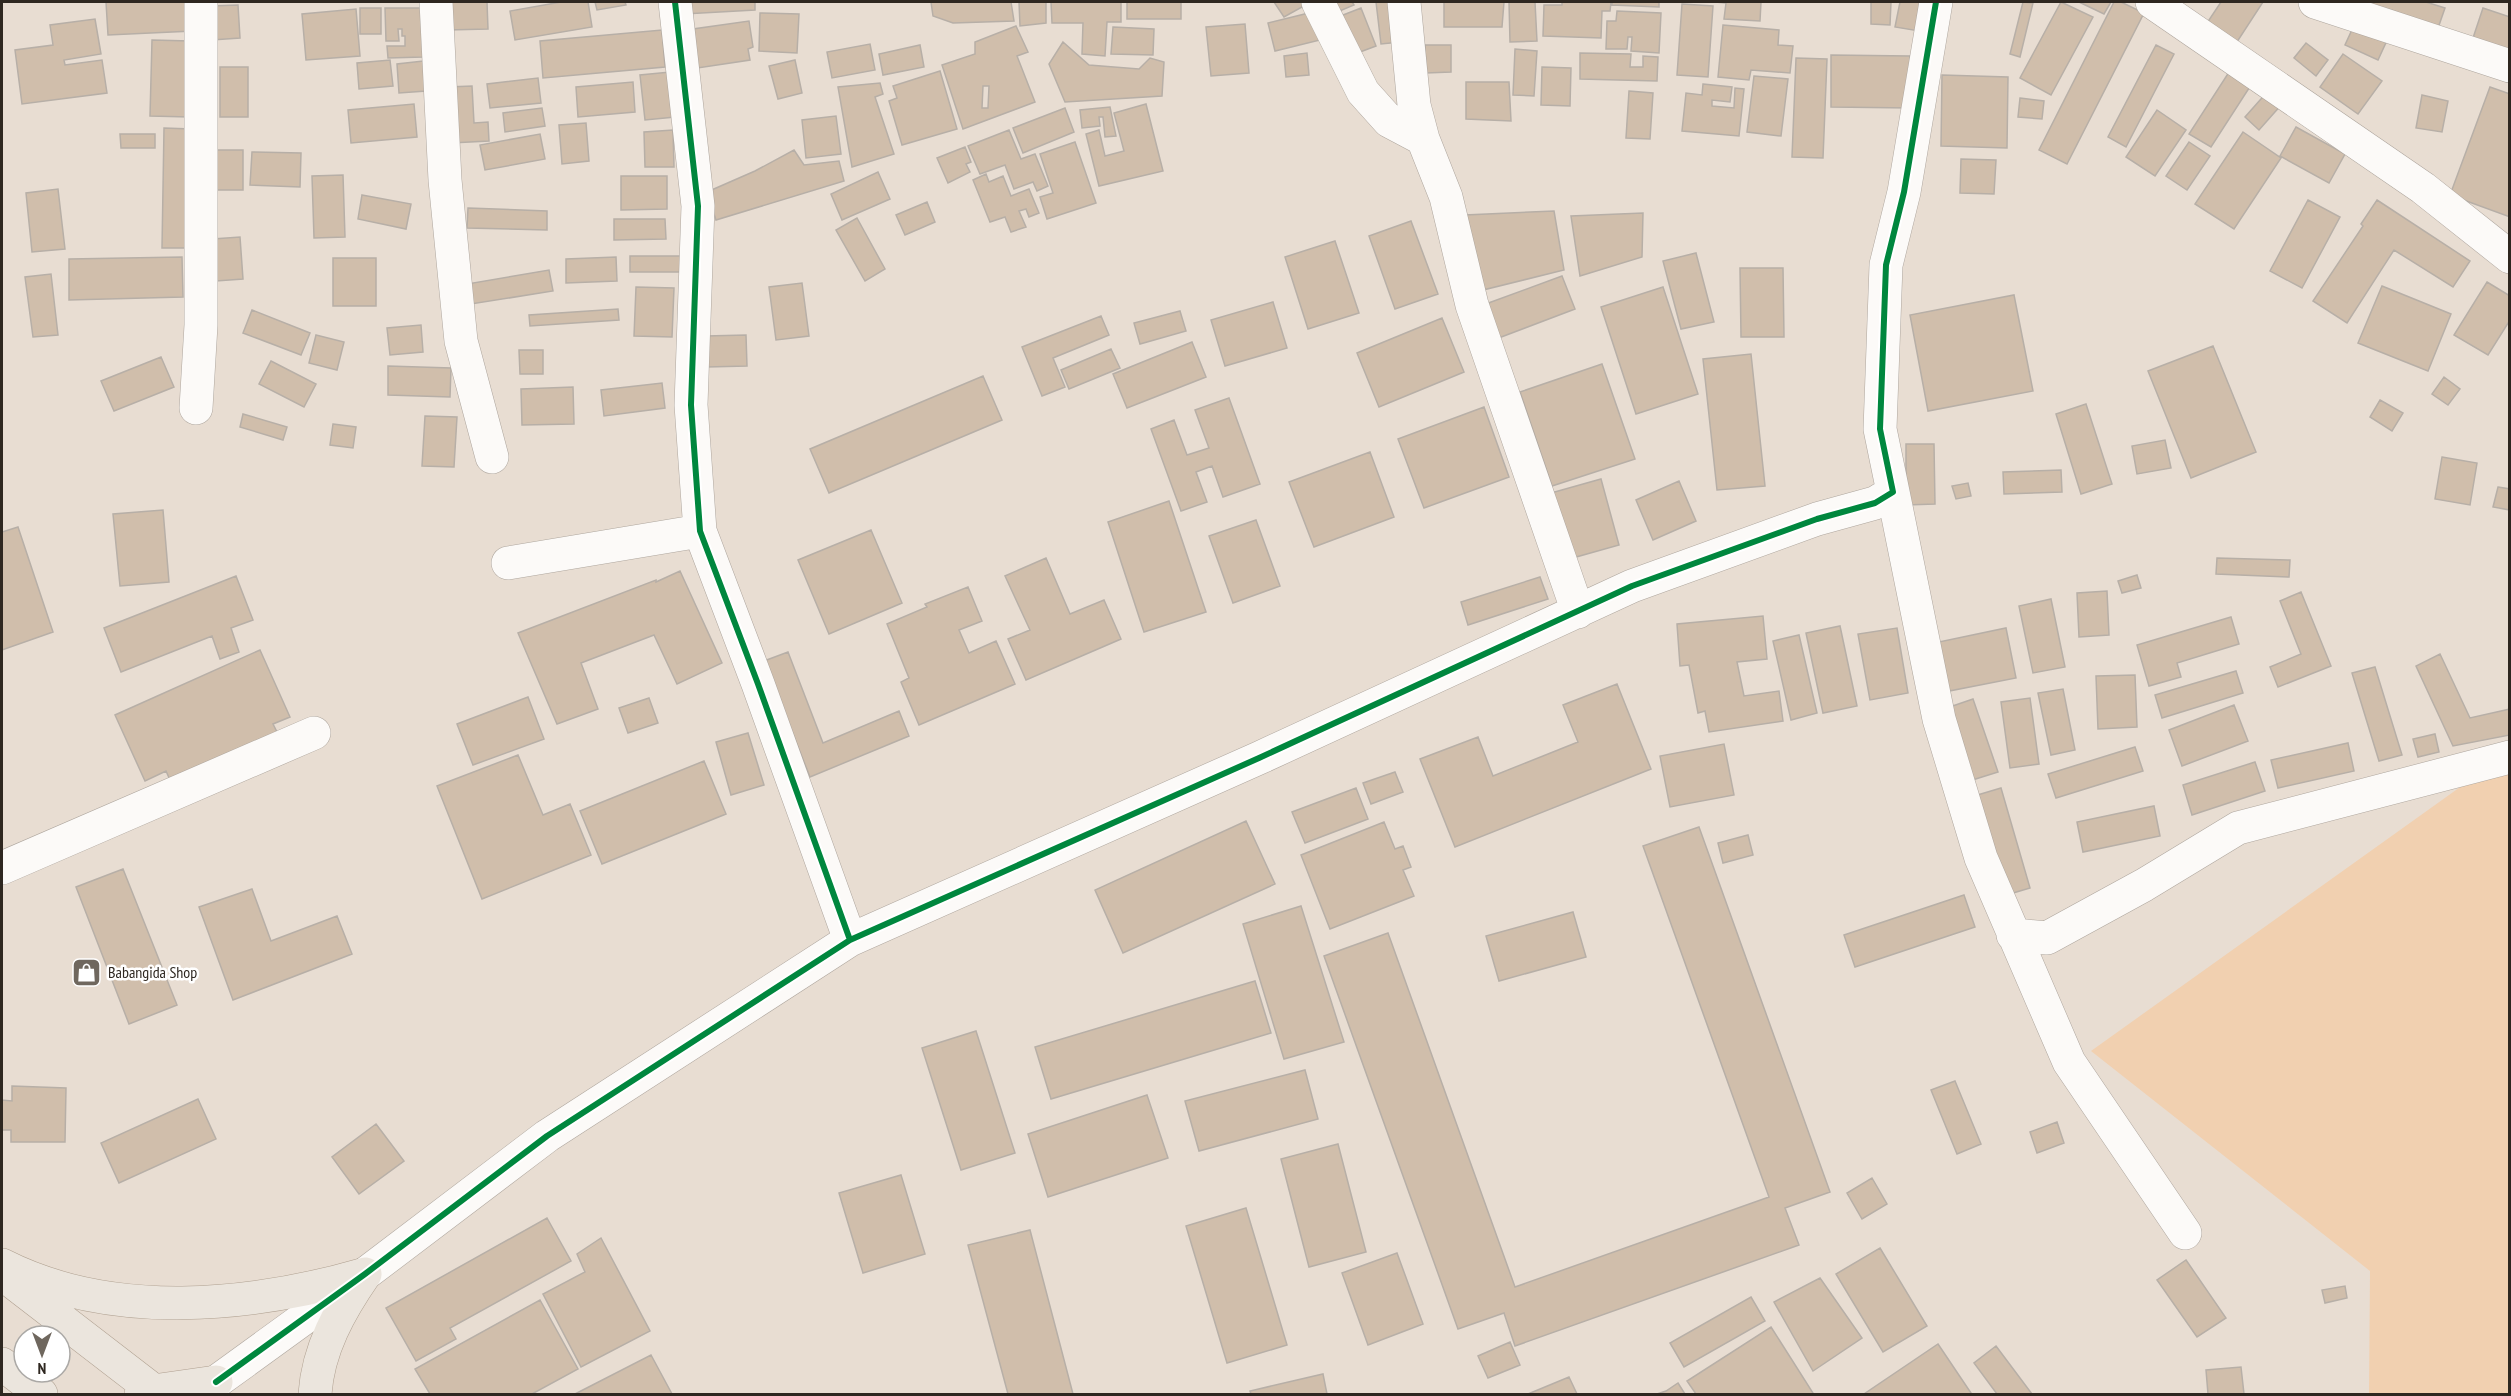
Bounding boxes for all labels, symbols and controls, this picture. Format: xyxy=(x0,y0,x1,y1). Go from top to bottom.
shop icon: Babangida Shop xyxy=(71,956,103,988)
place label: Babangida Shop xyxy=(108,962,197,982)
north arrow xyxy=(12,1324,72,1384)
text: N xyxy=(38,1359,46,1379)

